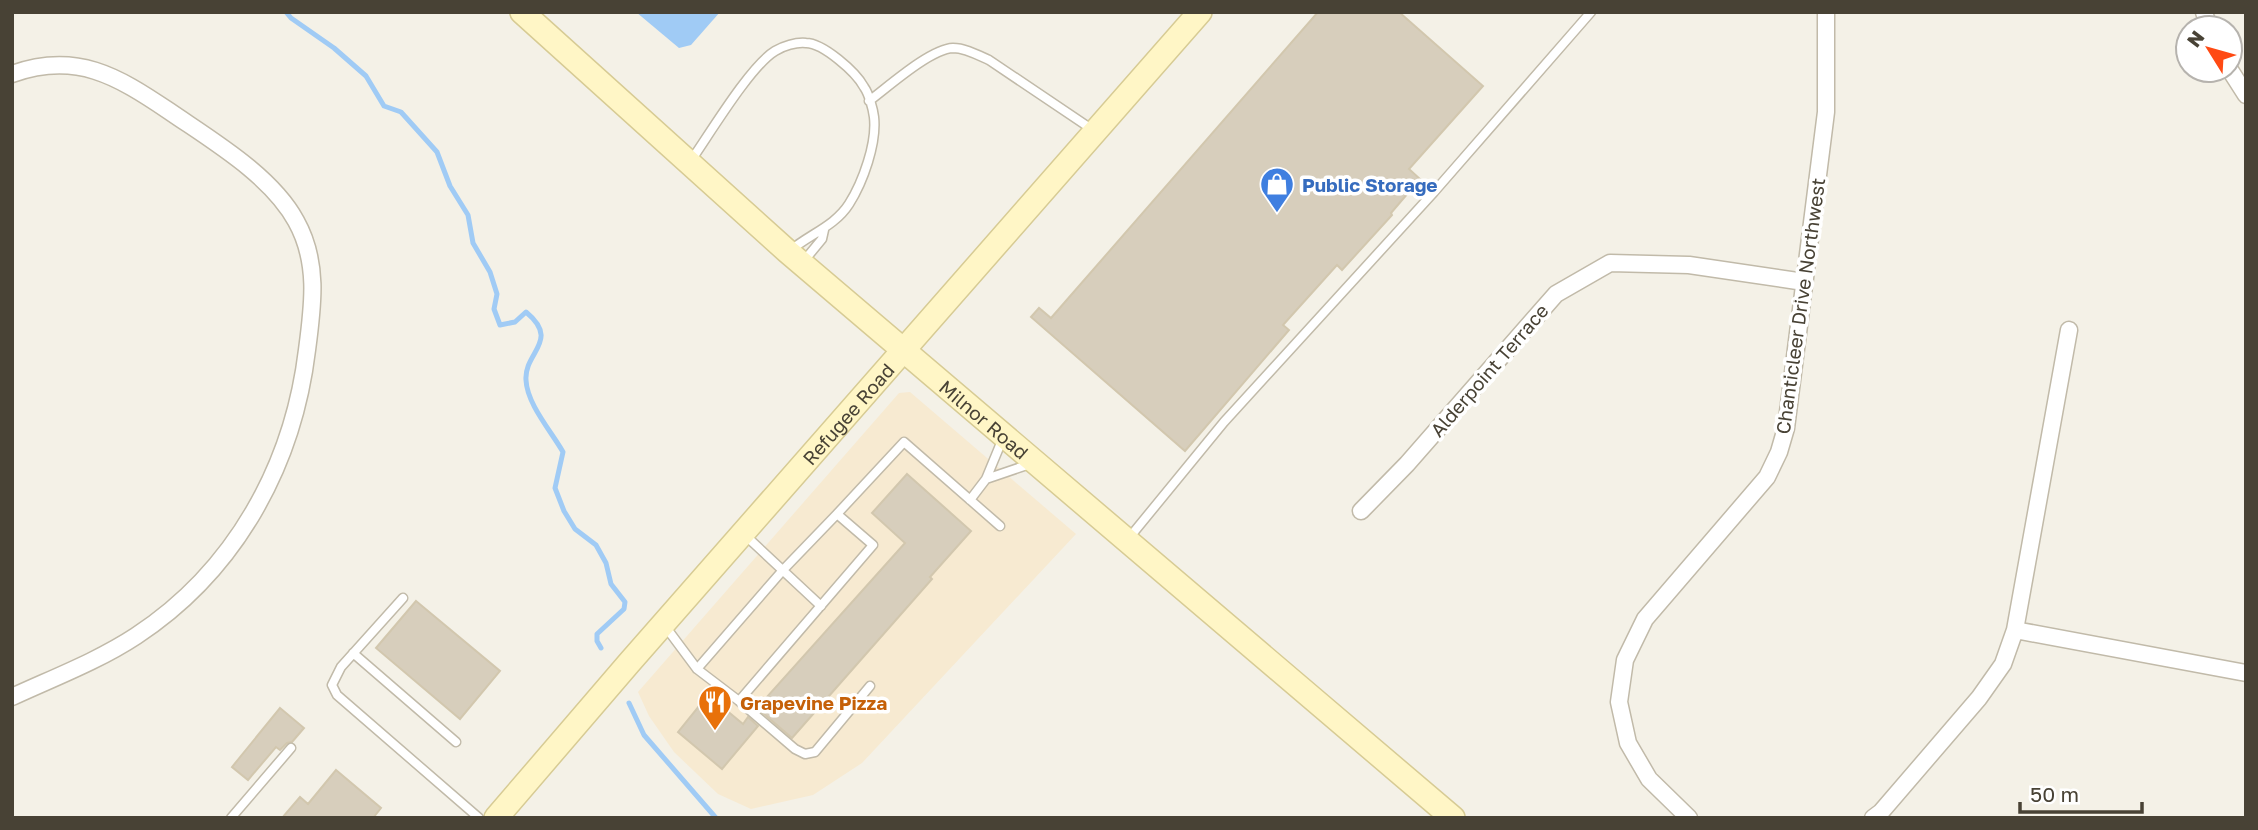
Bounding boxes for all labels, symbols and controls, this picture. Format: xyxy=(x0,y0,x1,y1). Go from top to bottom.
north arrow xyxy=(2174,14,2244,84)
text: N xyxy=(2181,26,2209,51)
shop icon: Public Storage xyxy=(1258,165,1296,214)
place label: Public Storage xyxy=(1302,173,1438,196)
street label: Chanticleer Drive Northwest xyxy=(1771,176,1829,436)
street label: Alderpoint Terrace xyxy=(1425,299,1553,441)
street label: Refugee Road xyxy=(797,358,898,469)
street label: Milnor Road xyxy=(935,375,1033,463)
restaurant icon: Grapevine Pizza xyxy=(696,683,734,732)
place label: Grapevine Pizza xyxy=(740,691,887,714)
scale bar xyxy=(2020,770,2142,814)
text: 50 m xyxy=(2030,781,2079,807)

